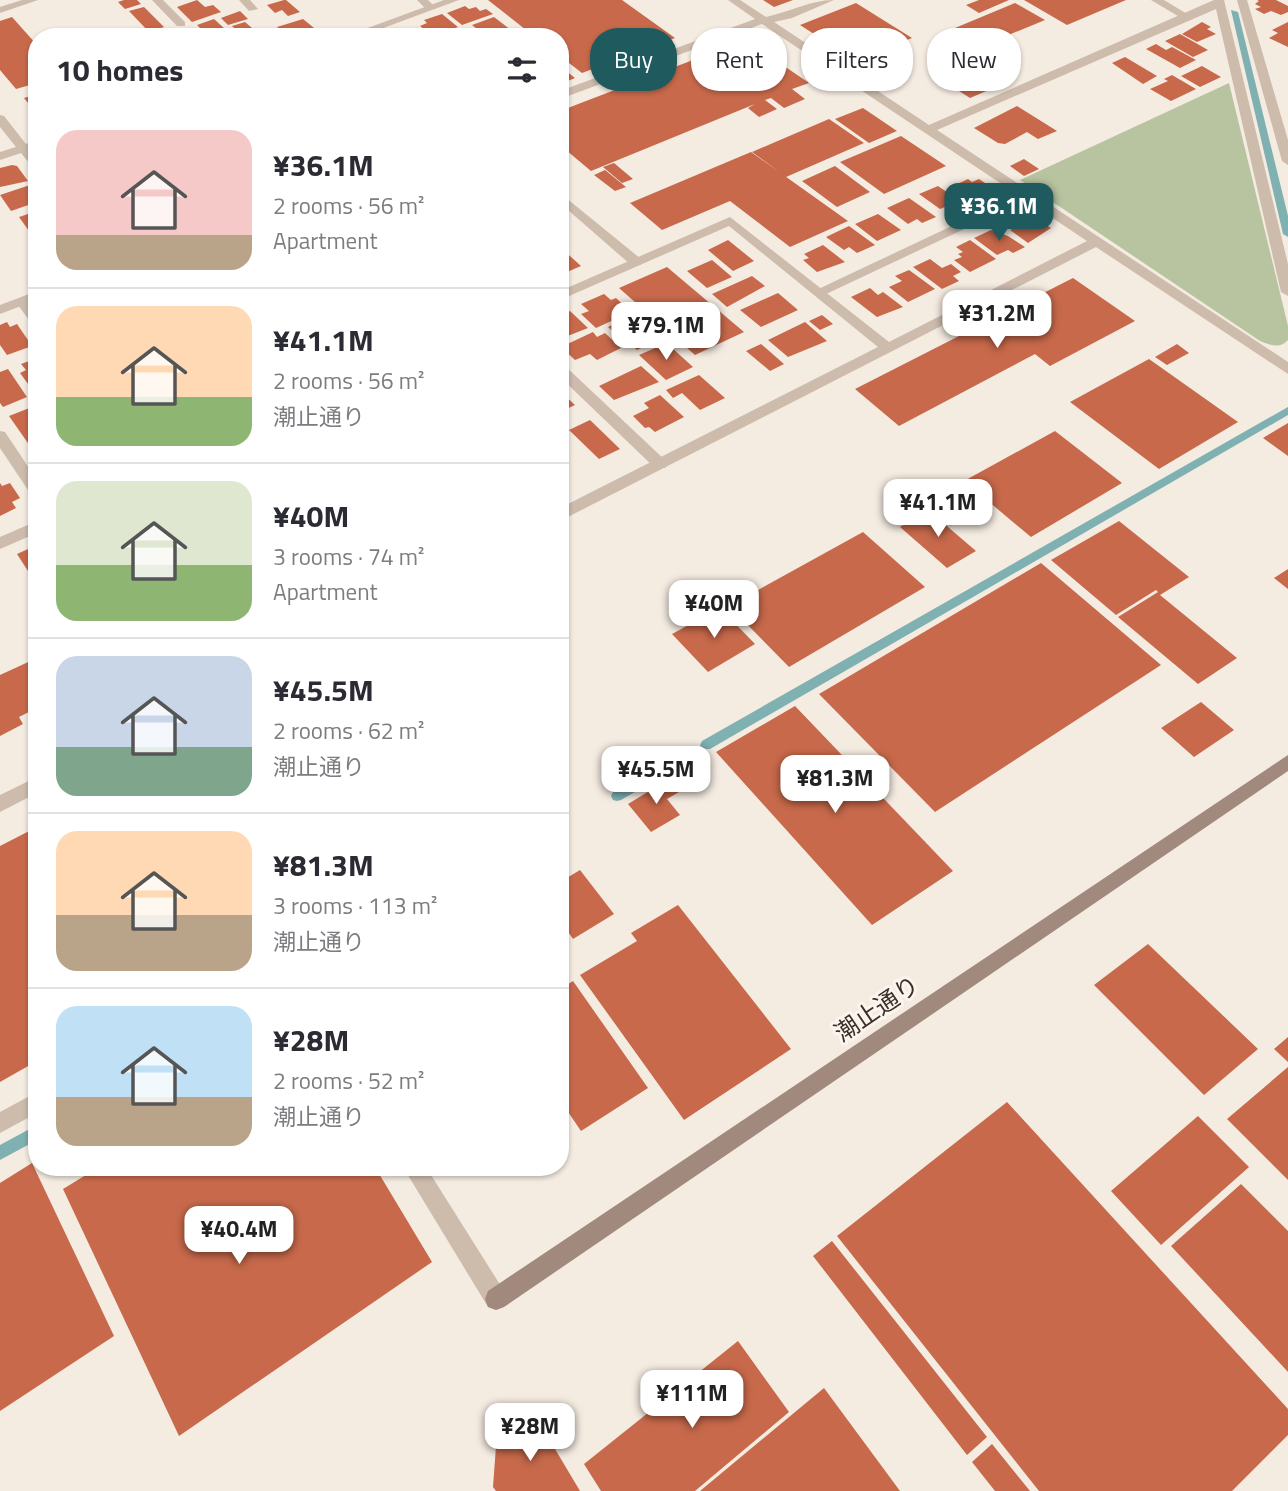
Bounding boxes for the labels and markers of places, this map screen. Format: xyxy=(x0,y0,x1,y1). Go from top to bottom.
pin: ¥36.1M xyxy=(942,184,1056,243)
pin: ¥31.2M xyxy=(940,290,1054,350)
pin: ¥79.1M xyxy=(609,302,723,362)
pin: ¥41.1M xyxy=(881,480,995,539)
pin: ¥40M xyxy=(673,580,755,640)
pin: ¥45.5M xyxy=(599,746,713,806)
pin: ¥81.3M xyxy=(778,756,892,815)
pin: ¥40.4M xyxy=(182,1206,296,1266)
pin: ¥111M xyxy=(643,1370,741,1430)
pin: ¥28M xyxy=(489,1404,571,1463)

